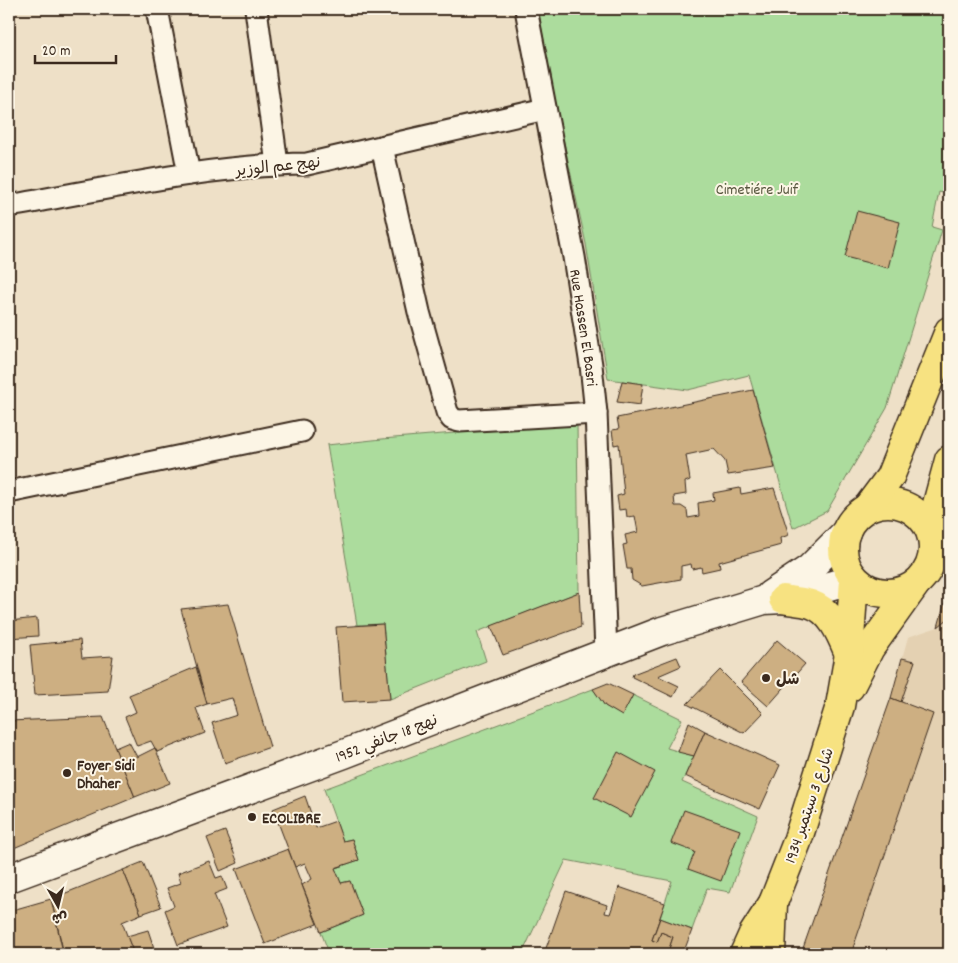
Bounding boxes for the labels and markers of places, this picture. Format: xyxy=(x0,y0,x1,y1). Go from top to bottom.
place label: شل xyxy=(776,669,799,692)
marker: شل xyxy=(760,672,772,684)
place label: Foyer Sidi Dhaher xyxy=(77,755,135,796)
marker: Foyer Sidi Dhaher xyxy=(61,767,73,779)
place label: ECOLIBRE xyxy=(262,808,321,831)
marker: ECOLIBRE xyxy=(246,811,258,823)

